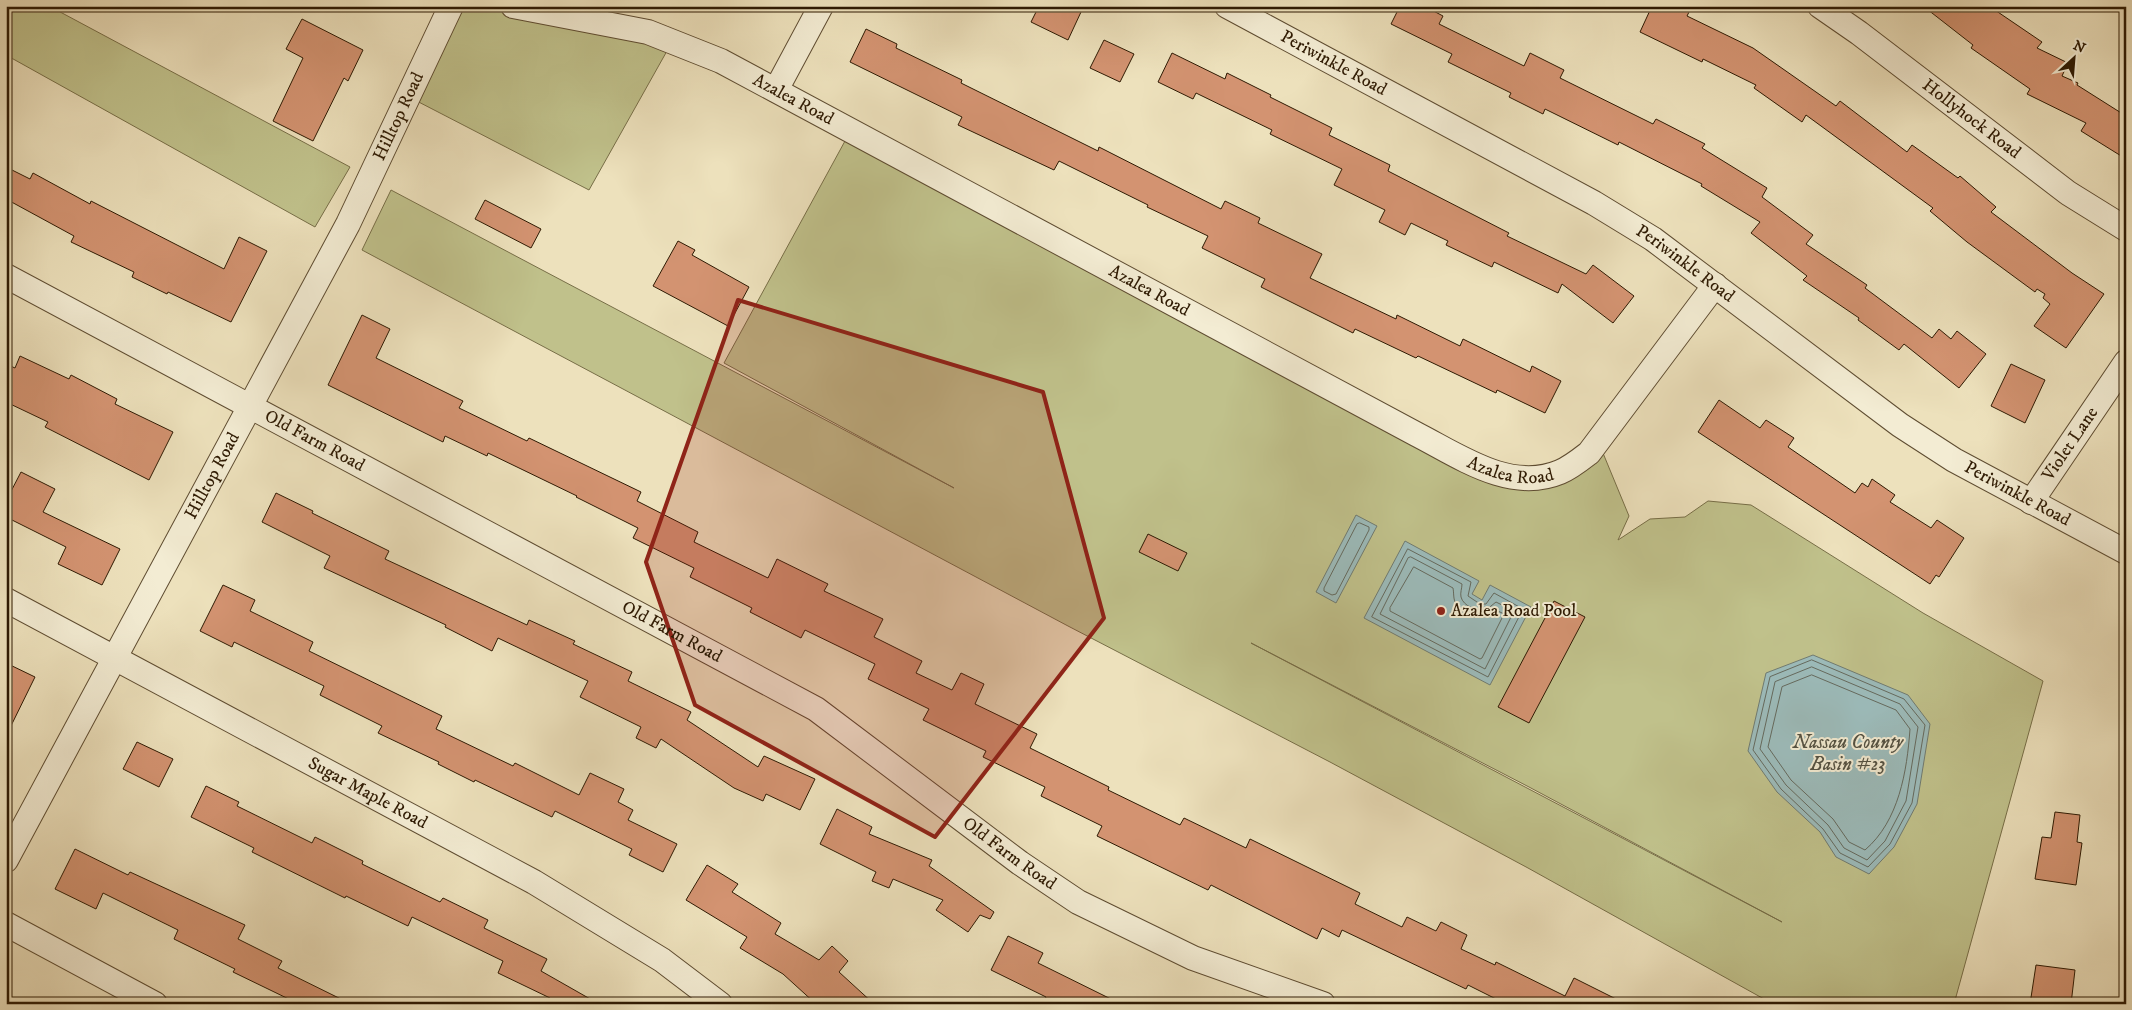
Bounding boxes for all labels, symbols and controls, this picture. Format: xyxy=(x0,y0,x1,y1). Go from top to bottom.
street label: Periwinkle Road xyxy=(1277,26,1391,101)
north arrow xyxy=(2050,32,2100,82)
text: N xyxy=(2070,37,2089,58)
street label: Hilltop Road xyxy=(368,69,429,164)
street label: Azalea Road xyxy=(749,69,837,130)
street label: Hollyhock Road xyxy=(1918,74,2025,164)
street label: Periwinkle Road xyxy=(1632,220,1739,307)
street label: Azalea Road xyxy=(1105,260,1193,321)
street label: Violet Lane xyxy=(2037,403,2103,486)
street label: Old Farm Road xyxy=(261,405,369,477)
street label: Hilltop Road xyxy=(180,429,245,523)
street label: Azalea Road xyxy=(1464,452,1556,489)
street label: Periwinkle Road xyxy=(1960,456,2074,531)
street label: Old Farm Road xyxy=(618,596,726,668)
place label: Azalea Road Pool xyxy=(1451,600,1577,622)
marker: Azalea Road Pool xyxy=(1435,605,1447,617)
water label: Nassau County Basin #23 xyxy=(1792,731,1905,776)
street label: Sugar Maple Road xyxy=(304,752,431,834)
street label: Old Farm Road xyxy=(958,812,1060,895)

